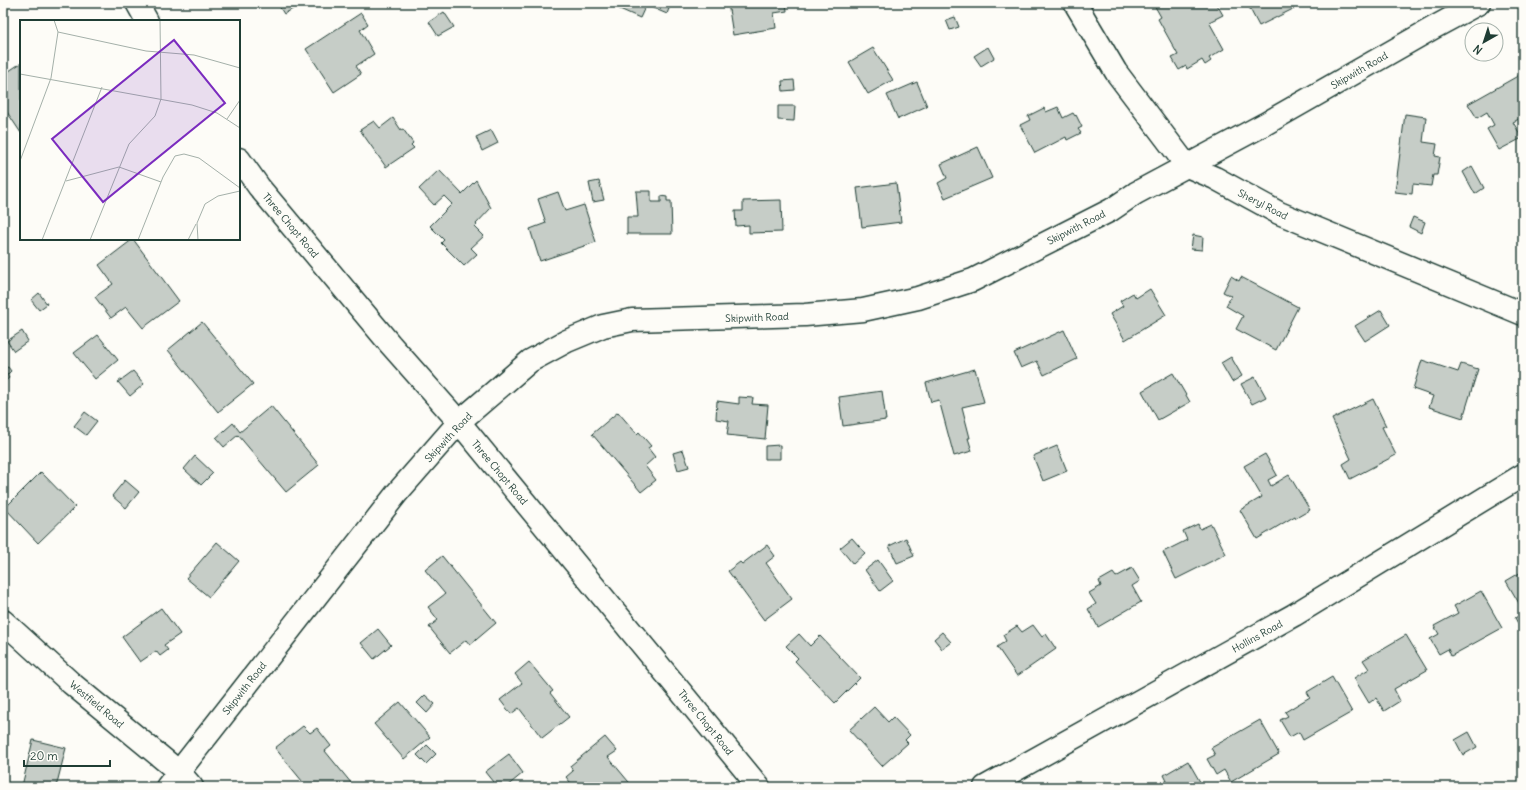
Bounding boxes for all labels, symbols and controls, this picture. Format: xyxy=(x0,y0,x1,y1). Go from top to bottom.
inset map xyxy=(20,20,240,240)
north arrow xyxy=(1464,22,1504,62)
text: N xyxy=(1470,42,1485,58)
street label: Skipwith Road xyxy=(1328,49,1390,92)
street label: Sheryl Road xyxy=(1236,186,1290,223)
street label: Three Chopt Road xyxy=(260,190,322,261)
street label: Skipwith Road xyxy=(1045,207,1108,248)
street label: Skipwith Road xyxy=(725,310,789,325)
street label: Skipwith Road xyxy=(422,410,475,465)
street label: Three Chopt Road xyxy=(469,437,531,508)
street label: Hollins Road xyxy=(1230,617,1285,656)
street label: Skipwith Road xyxy=(220,659,269,717)
street label: Westfield Road xyxy=(67,678,127,731)
street label: Three Chopt Road xyxy=(675,687,736,758)
scale bar xyxy=(24,742,110,768)
text: 20 m xyxy=(30,748,58,763)

